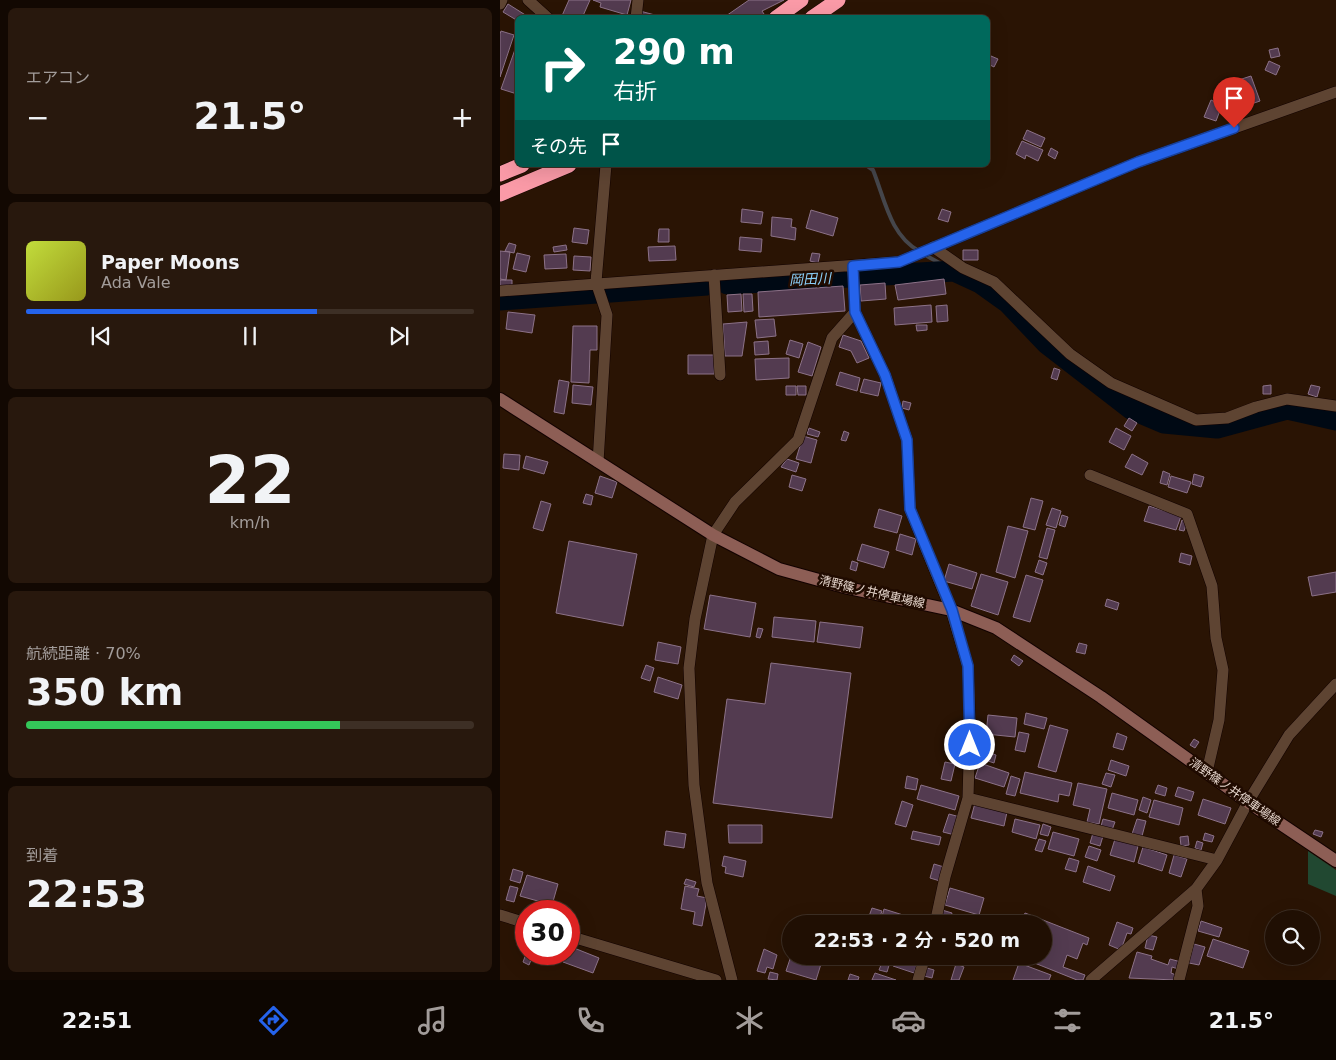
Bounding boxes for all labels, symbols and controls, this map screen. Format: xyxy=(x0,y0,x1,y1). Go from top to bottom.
text: 290 m xyxy=(613,32,735,72)
icon: right xyxy=(530,35,595,100)
text: エアコン xyxy=(26,68,90,87)
pin xyxy=(1213,77,1255,128)
text: 右折 xyxy=(613,79,657,104)
icon: arrive xyxy=(1220,84,1248,112)
text: 21.5° xyxy=(194,94,306,138)
text: − xyxy=(26,101,49,134)
text: + xyxy=(451,101,474,134)
icon: arrive xyxy=(597,130,625,158)
text: その先 xyxy=(530,135,587,157)
text: Paper Moons xyxy=(101,251,240,273)
water label: 岡田川 xyxy=(789,270,833,288)
text: Ada Vale xyxy=(101,273,171,292)
icon: previous xyxy=(87,322,115,350)
icon: pause xyxy=(236,322,264,350)
icon: next xyxy=(385,322,413,350)
text: 22 xyxy=(205,443,295,518)
text: km/h xyxy=(230,513,270,532)
street label: 清野篠ノ井停車場線 xyxy=(818,573,926,611)
text: 航続距離 · 70% xyxy=(26,644,141,663)
text: 350 km xyxy=(26,670,183,714)
position arrow xyxy=(943,718,995,770)
street label: 清野篠ノ井停車場線 xyxy=(1187,755,1283,829)
text: 到着 xyxy=(26,846,58,865)
text: 22:53 xyxy=(26,872,147,916)
speed limit sign: 30 xyxy=(515,900,580,965)
map controls xyxy=(1265,910,1320,965)
button: search xyxy=(1265,910,1320,965)
text: 22:53 · 2 分 · 520 m xyxy=(814,929,1020,951)
icon: directions xyxy=(256,1003,291,1038)
icon: music xyxy=(415,1003,450,1038)
icon: phone xyxy=(573,1003,608,1038)
icon: climate xyxy=(732,1003,767,1038)
icon: car xyxy=(891,1003,926,1038)
icon: filters xyxy=(1050,1003,1085,1038)
text: 22:51 xyxy=(62,1008,132,1033)
text: 21.5° xyxy=(1209,1008,1274,1033)

